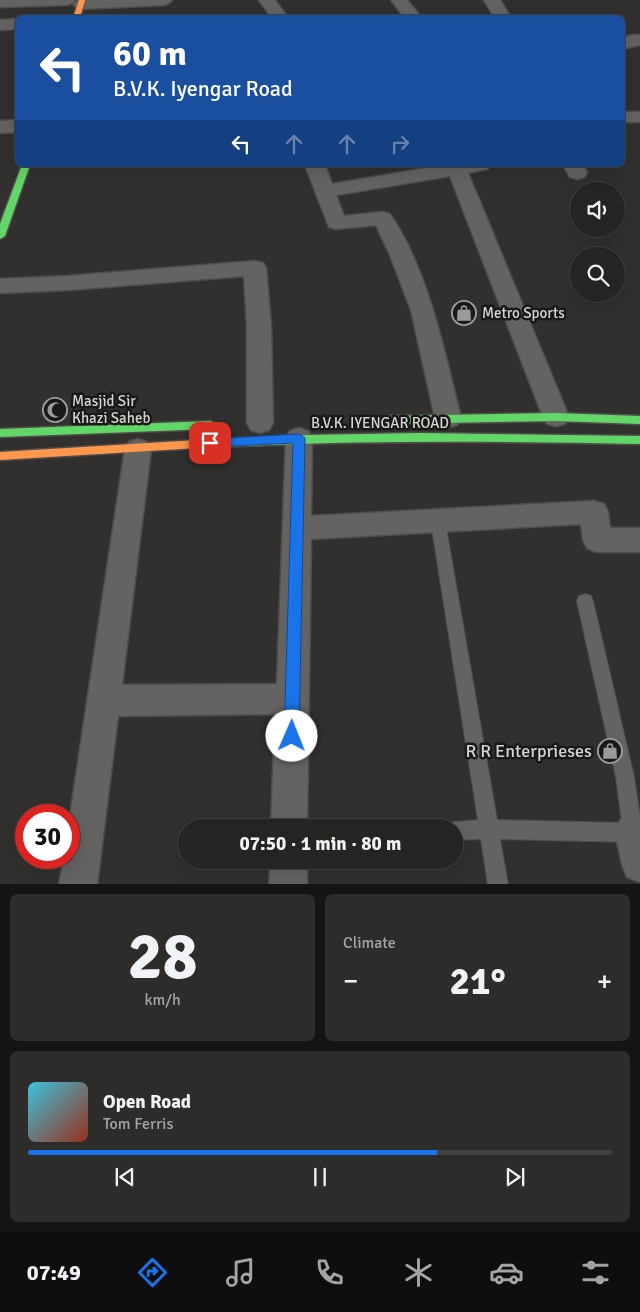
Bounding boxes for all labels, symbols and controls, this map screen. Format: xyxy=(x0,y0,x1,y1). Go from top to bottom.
text: 60 m xyxy=(113,32,187,75)
icon: left xyxy=(30,35,95,100)
text: B.V.K. Iyengar Road xyxy=(113,75,293,102)
icon: left xyxy=(227,130,255,158)
icon: ahead xyxy=(280,130,308,158)
icon: ahead xyxy=(333,130,361,158)
icon: right xyxy=(386,130,414,158)
map controls xyxy=(570,182,625,302)
button: sound xyxy=(570,182,625,237)
button: search xyxy=(570,247,625,302)
shop icon: Metro Sports xyxy=(451,300,477,326)
place label: Metro Sports xyxy=(482,304,565,322)
place label: Masjid Sir Khazi Saheb xyxy=(72,392,150,427)
mosque icon: Masjid Sir Khazi Saheb xyxy=(42,397,68,423)
street label: B.V.K. IYENGAR ROAD xyxy=(311,414,449,432)
pin xyxy=(189,422,231,464)
icon: arrive xyxy=(196,429,224,457)
position arrow xyxy=(265,709,317,761)
shop icon: R R Enterprieses xyxy=(597,738,623,764)
place label: R R Enterprieses xyxy=(466,740,592,762)
speed limit sign: 30 xyxy=(15,804,80,869)
text: 07:50 · 1 min · 80 m xyxy=(240,832,401,856)
text: 28 xyxy=(127,917,198,997)
text: Climate xyxy=(343,933,396,953)
text: 21° xyxy=(449,958,506,1005)
text: − xyxy=(343,964,358,998)
text: + xyxy=(597,964,612,998)
text: km/h xyxy=(144,990,181,1010)
text: Open Road xyxy=(103,1090,191,1114)
text: Tom Ferris xyxy=(103,1114,173,1134)
icon: previous xyxy=(111,1163,139,1191)
icon: pause xyxy=(306,1163,334,1191)
icon: next xyxy=(501,1163,529,1191)
icon: directions xyxy=(135,1255,170,1290)
icon: music xyxy=(223,1255,258,1290)
icon: phone xyxy=(312,1255,347,1290)
icon: climate xyxy=(401,1255,436,1290)
icon: car xyxy=(489,1255,524,1290)
icon: filters xyxy=(578,1255,613,1290)
text: 07:49 xyxy=(27,1259,81,1286)

